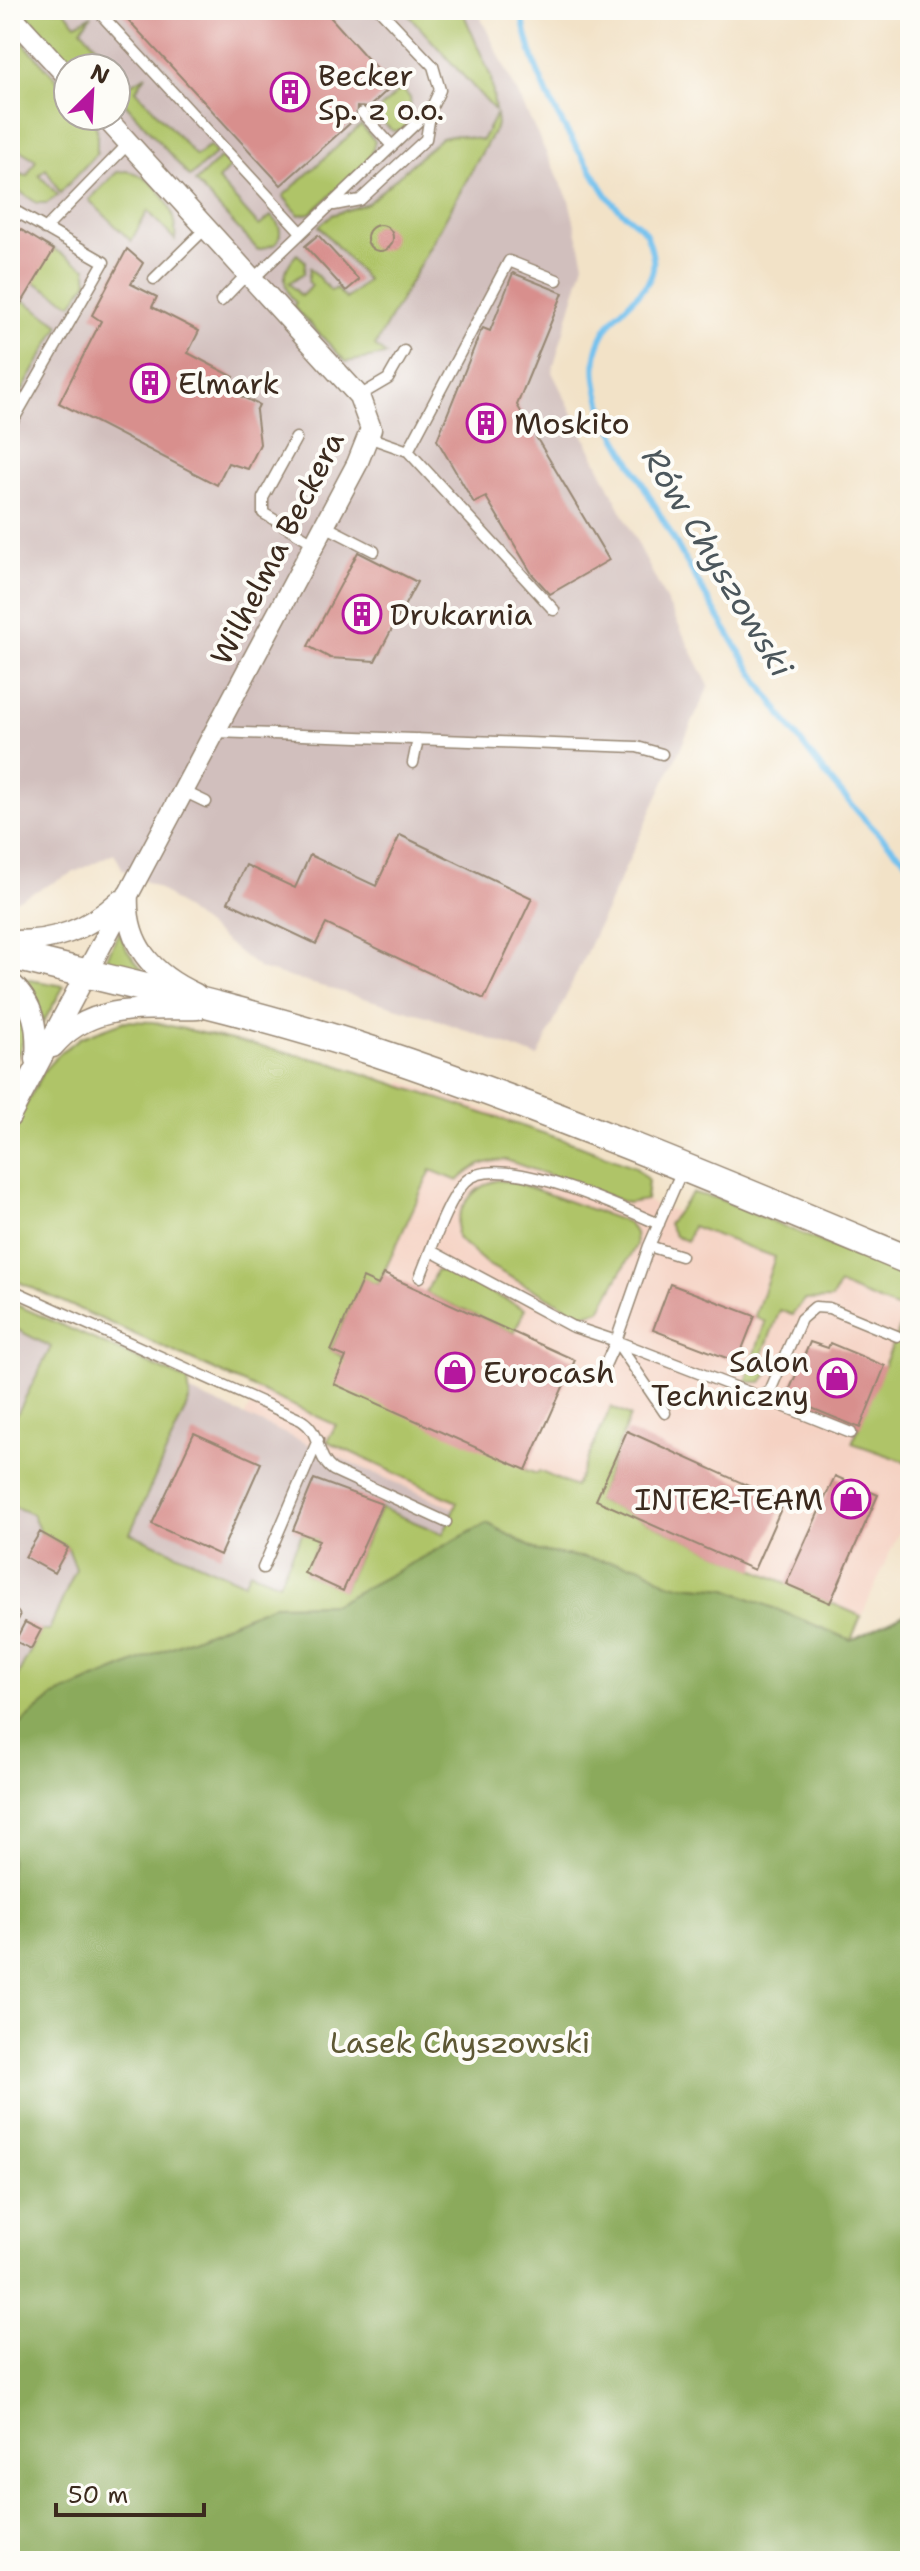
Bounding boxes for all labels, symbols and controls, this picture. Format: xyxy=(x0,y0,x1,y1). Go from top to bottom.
north arrow xyxy=(52,52,132,132)
place label: Becker Sp. z o.o. xyxy=(318,55,444,130)
text: N xyxy=(86,57,114,91)
building icon: Becker Sp. z o.o. xyxy=(269,71,311,113)
building icon: Elmark xyxy=(129,362,171,404)
place label: Elmark xyxy=(178,363,280,404)
building icon: Moskito xyxy=(465,402,507,444)
place label: Moskito xyxy=(514,403,630,444)
street label: Wilhelma Beckera xyxy=(200,424,354,672)
water label: Rów Chyszowski xyxy=(632,439,804,685)
building icon: Drukarnia xyxy=(341,593,383,635)
place label: Drukarnia xyxy=(390,594,533,635)
place label: Salon Techniczny xyxy=(651,1341,809,1416)
shop icon: Eurocash xyxy=(434,1351,476,1393)
place label: Eurocash xyxy=(483,1352,615,1393)
shop icon: Salon Techniczny xyxy=(816,1357,858,1399)
shop icon: INTER-TEAM xyxy=(830,1478,872,1520)
place label: INTER-TEAM xyxy=(635,1479,823,1520)
park label: Lasek Chyszowski xyxy=(330,2022,590,2063)
scale bar xyxy=(56,2467,204,2517)
text: 50 m xyxy=(68,2479,128,2511)

